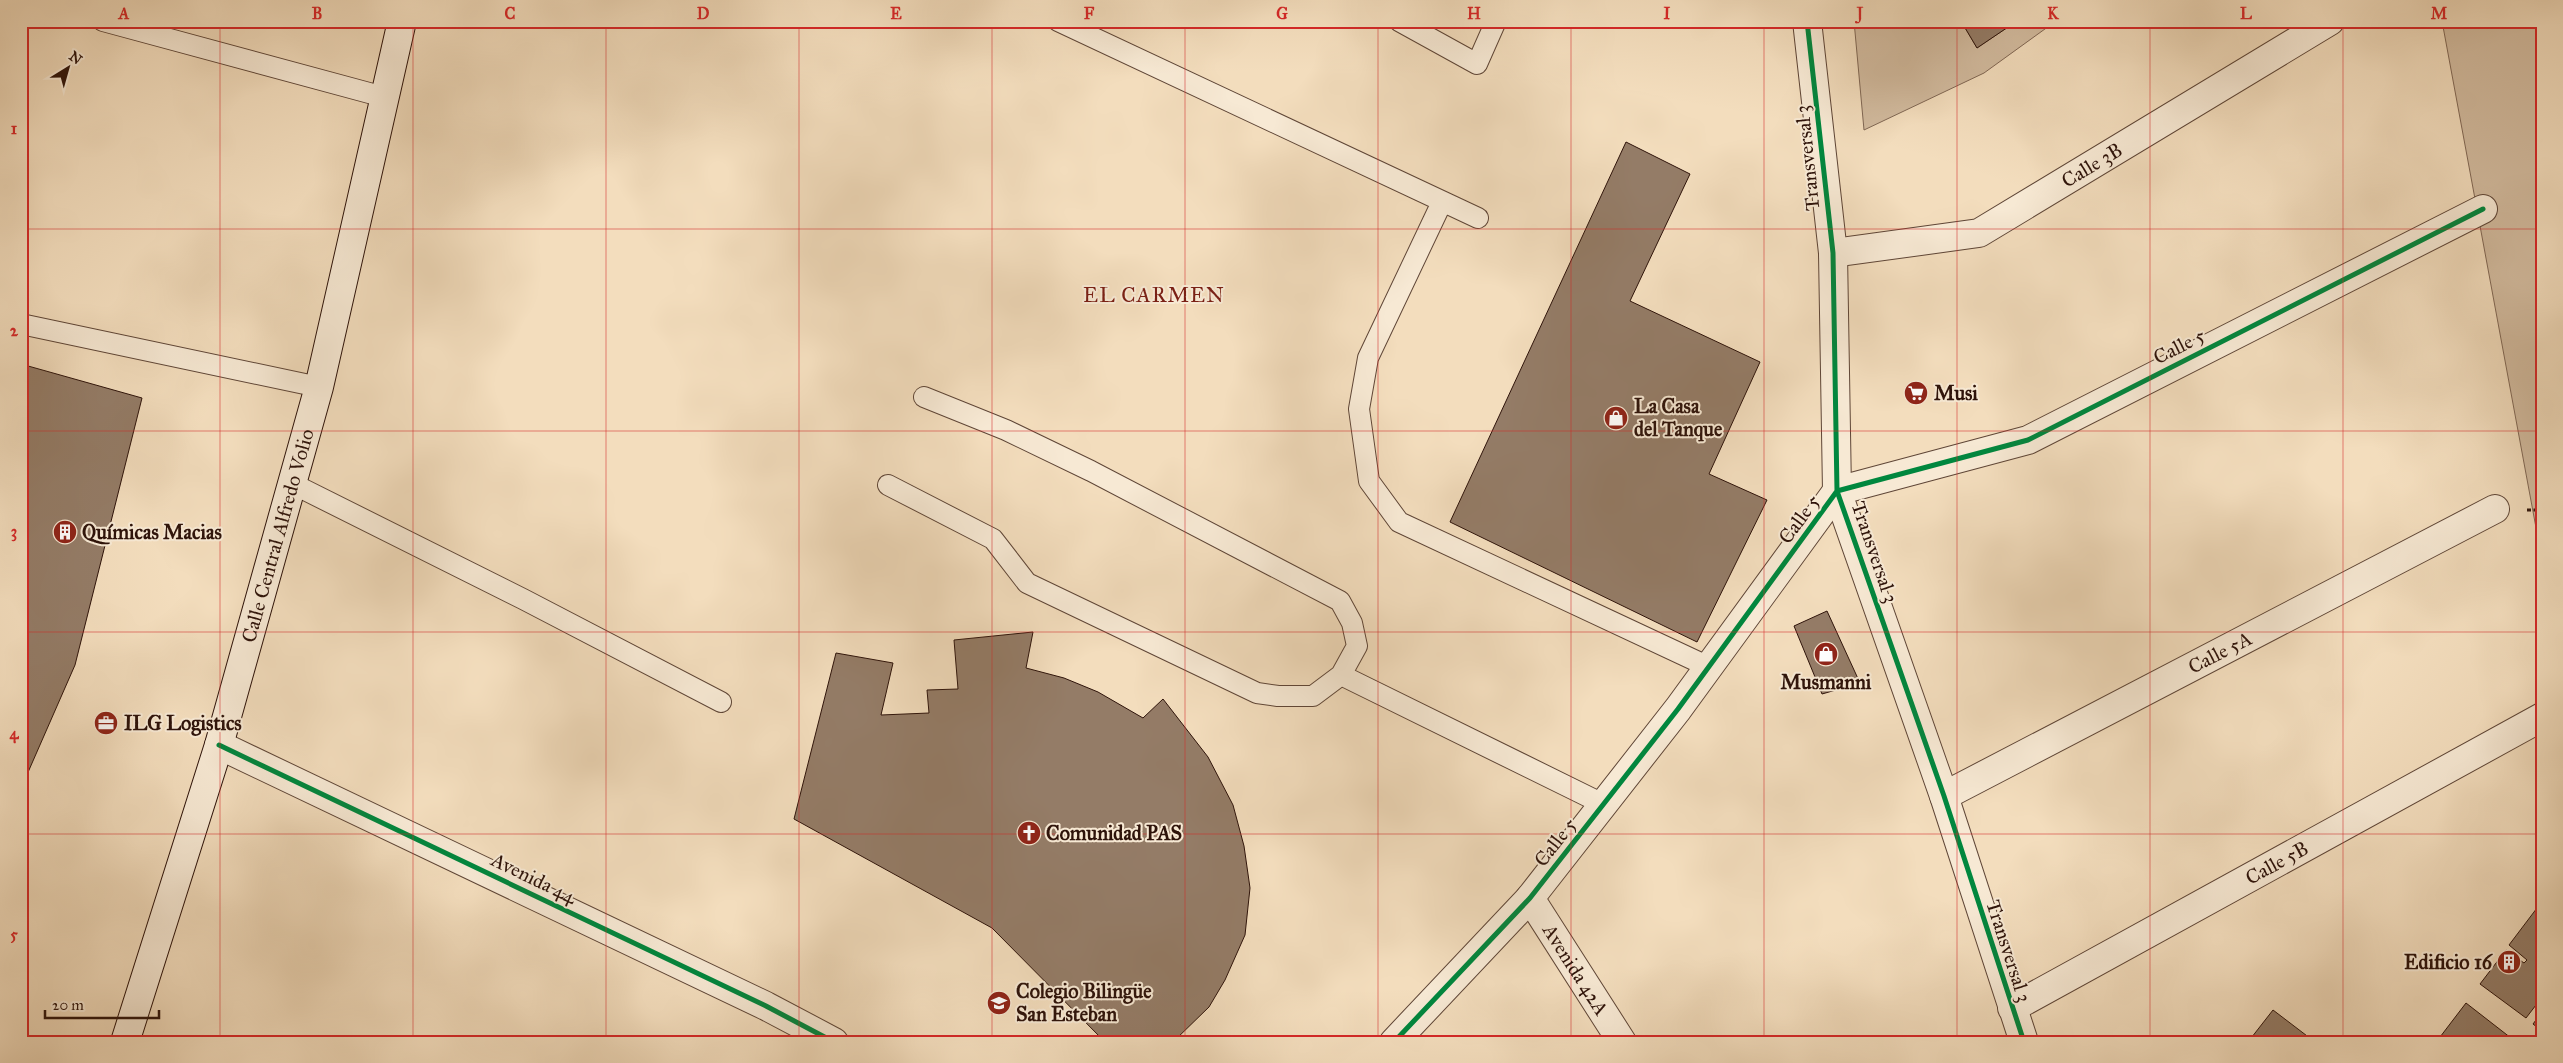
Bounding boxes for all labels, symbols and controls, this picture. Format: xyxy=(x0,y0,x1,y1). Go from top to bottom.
text: A xyxy=(118,4,130,23)
text: B xyxy=(312,4,322,23)
text: C xyxy=(505,4,516,23)
text: D xyxy=(697,4,710,23)
text: E xyxy=(890,4,902,23)
text: F xyxy=(1084,4,1095,23)
text: G xyxy=(1276,4,1288,23)
text: H xyxy=(1467,4,1481,23)
text: I xyxy=(1664,4,1671,23)
text: J xyxy=(1855,4,1864,24)
text: K xyxy=(2047,4,2059,23)
text: L xyxy=(2240,4,2252,23)
text: M xyxy=(2431,4,2448,23)
north arrow xyxy=(42,42,92,92)
text: N xyxy=(66,48,85,68)
street label: Transversal 3 xyxy=(1790,104,1824,212)
text: 1 xyxy=(11,119,18,138)
street label: Calle 3B xyxy=(2057,137,2126,192)
district label: EL CARMEN xyxy=(1083,282,1225,308)
text: 2 xyxy=(10,321,19,340)
street label: Calle 5 xyxy=(2149,323,2209,369)
supermarket icon: Musi xyxy=(1903,380,1929,406)
place label: Musi xyxy=(1934,381,1978,405)
place label: La Casa del Tanque xyxy=(1634,394,1723,442)
shop icon: La Casa del Tanque xyxy=(1603,405,1629,431)
street label: Calle Central Alfredo Volio xyxy=(236,426,319,645)
street label: Calle 5 xyxy=(1773,490,1825,548)
street label: Transversal 3 xyxy=(1846,498,1904,606)
building icon: Químicas Macias xyxy=(52,519,78,545)
place label: Químicas Macias xyxy=(82,520,222,545)
text: 3 xyxy=(11,522,17,542)
street label: Calle 5A xyxy=(2184,626,2256,679)
shop icon: Musmanni xyxy=(1813,641,1839,667)
place label: Musmanni xyxy=(1781,670,1872,694)
office icon: ILG Logistics xyxy=(93,710,119,736)
place label: ILG Logistics xyxy=(124,711,242,736)
text: 4 xyxy=(10,724,20,744)
street label: Calle 5 xyxy=(1529,813,1581,871)
church icon: Comunidad PAS xyxy=(1016,820,1042,846)
place label: Comunidad PAS xyxy=(1046,821,1182,845)
street label: Calle 5B xyxy=(2241,836,2312,890)
street label: Avenida 44 xyxy=(487,847,581,909)
street label: Transversal 3 xyxy=(1981,897,2037,1005)
street label: Avenida 42A xyxy=(1537,919,1614,1020)
text: 5 xyxy=(10,925,18,944)
building icon: Edificio 16 xyxy=(2496,949,2522,975)
place label: Edificio 16 xyxy=(2404,950,2494,974)
place label: Colegio Bilingüe San Esteban xyxy=(1016,979,1152,1026)
scale bar xyxy=(45,988,159,1020)
school or university icon: Colegio Bilingüe San Esteban xyxy=(986,990,1012,1016)
text: 20 m xyxy=(52,996,84,1014)

